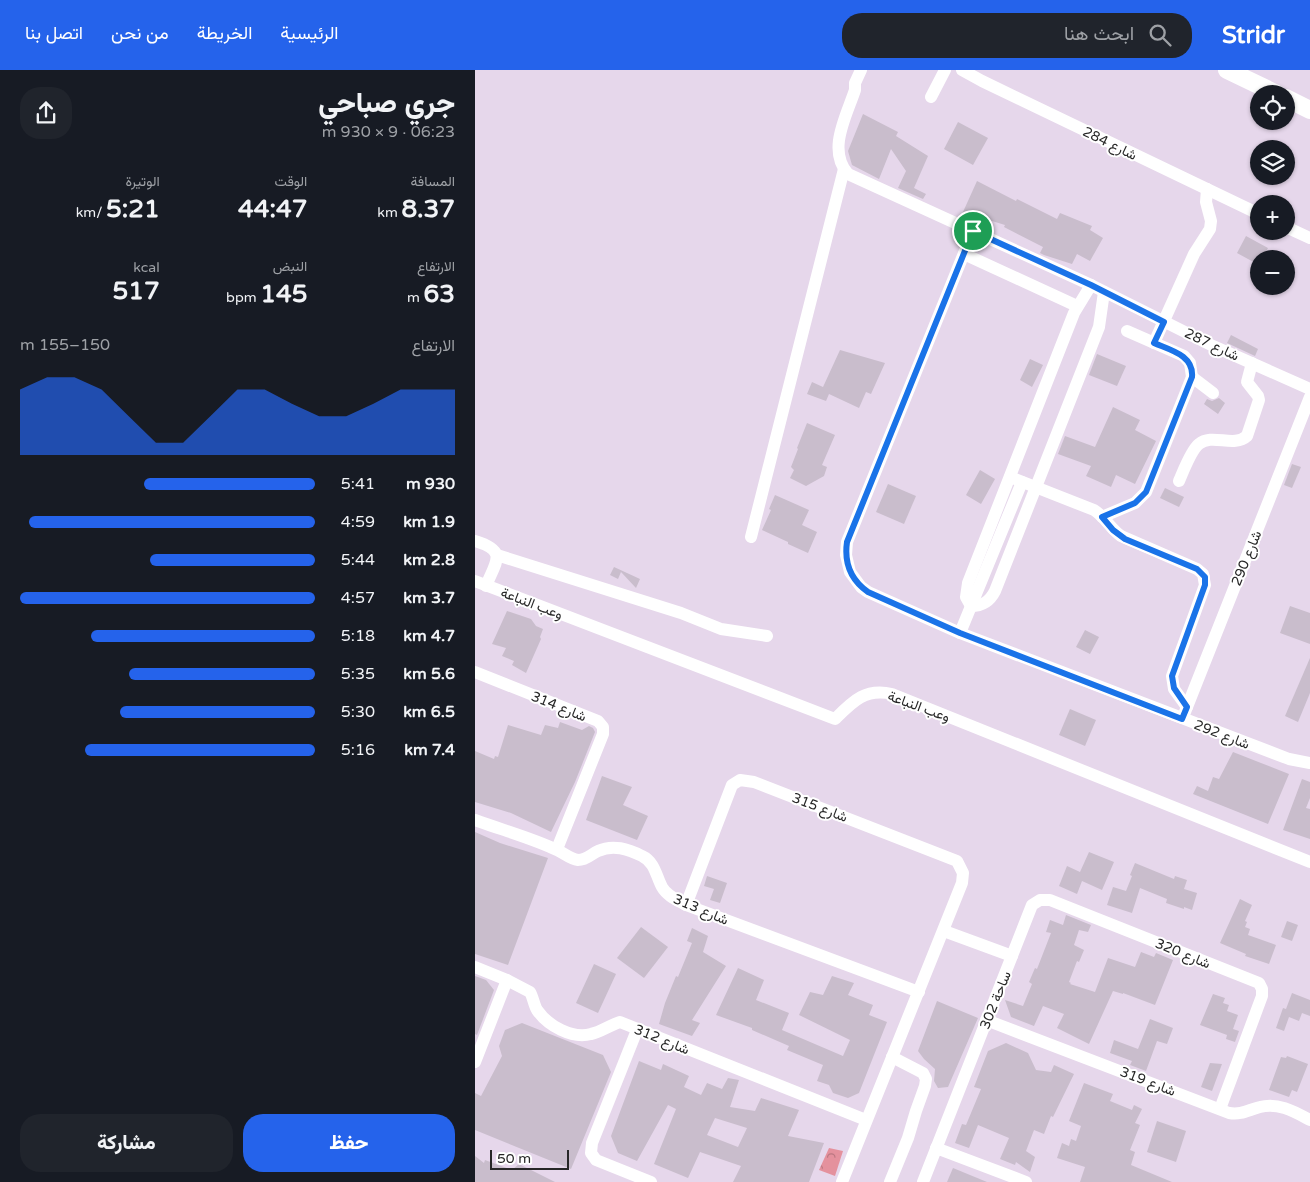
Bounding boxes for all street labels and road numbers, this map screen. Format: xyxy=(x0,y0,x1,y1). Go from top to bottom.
street label: شارع 284 xyxy=(1079,123,1140,166)
street label: شارع 287 xyxy=(1181,324,1242,366)
street label: شارع 290 xyxy=(1228,528,1267,589)
street label: وعب النباعة xyxy=(498,584,565,623)
street label: وعب النباعة xyxy=(885,687,952,726)
street label: شارع 314 xyxy=(528,688,589,727)
street label: شارع 292 xyxy=(1191,716,1252,755)
street label: شارع 315 xyxy=(789,789,850,828)
street label: شارع 313 xyxy=(670,890,731,930)
street label: شارع 320 xyxy=(1152,935,1213,974)
street label: ساحة 302 xyxy=(976,969,1015,1032)
street label: شارع 312 xyxy=(631,1021,692,1060)
street label: شارع 319 xyxy=(1117,1063,1178,1102)

